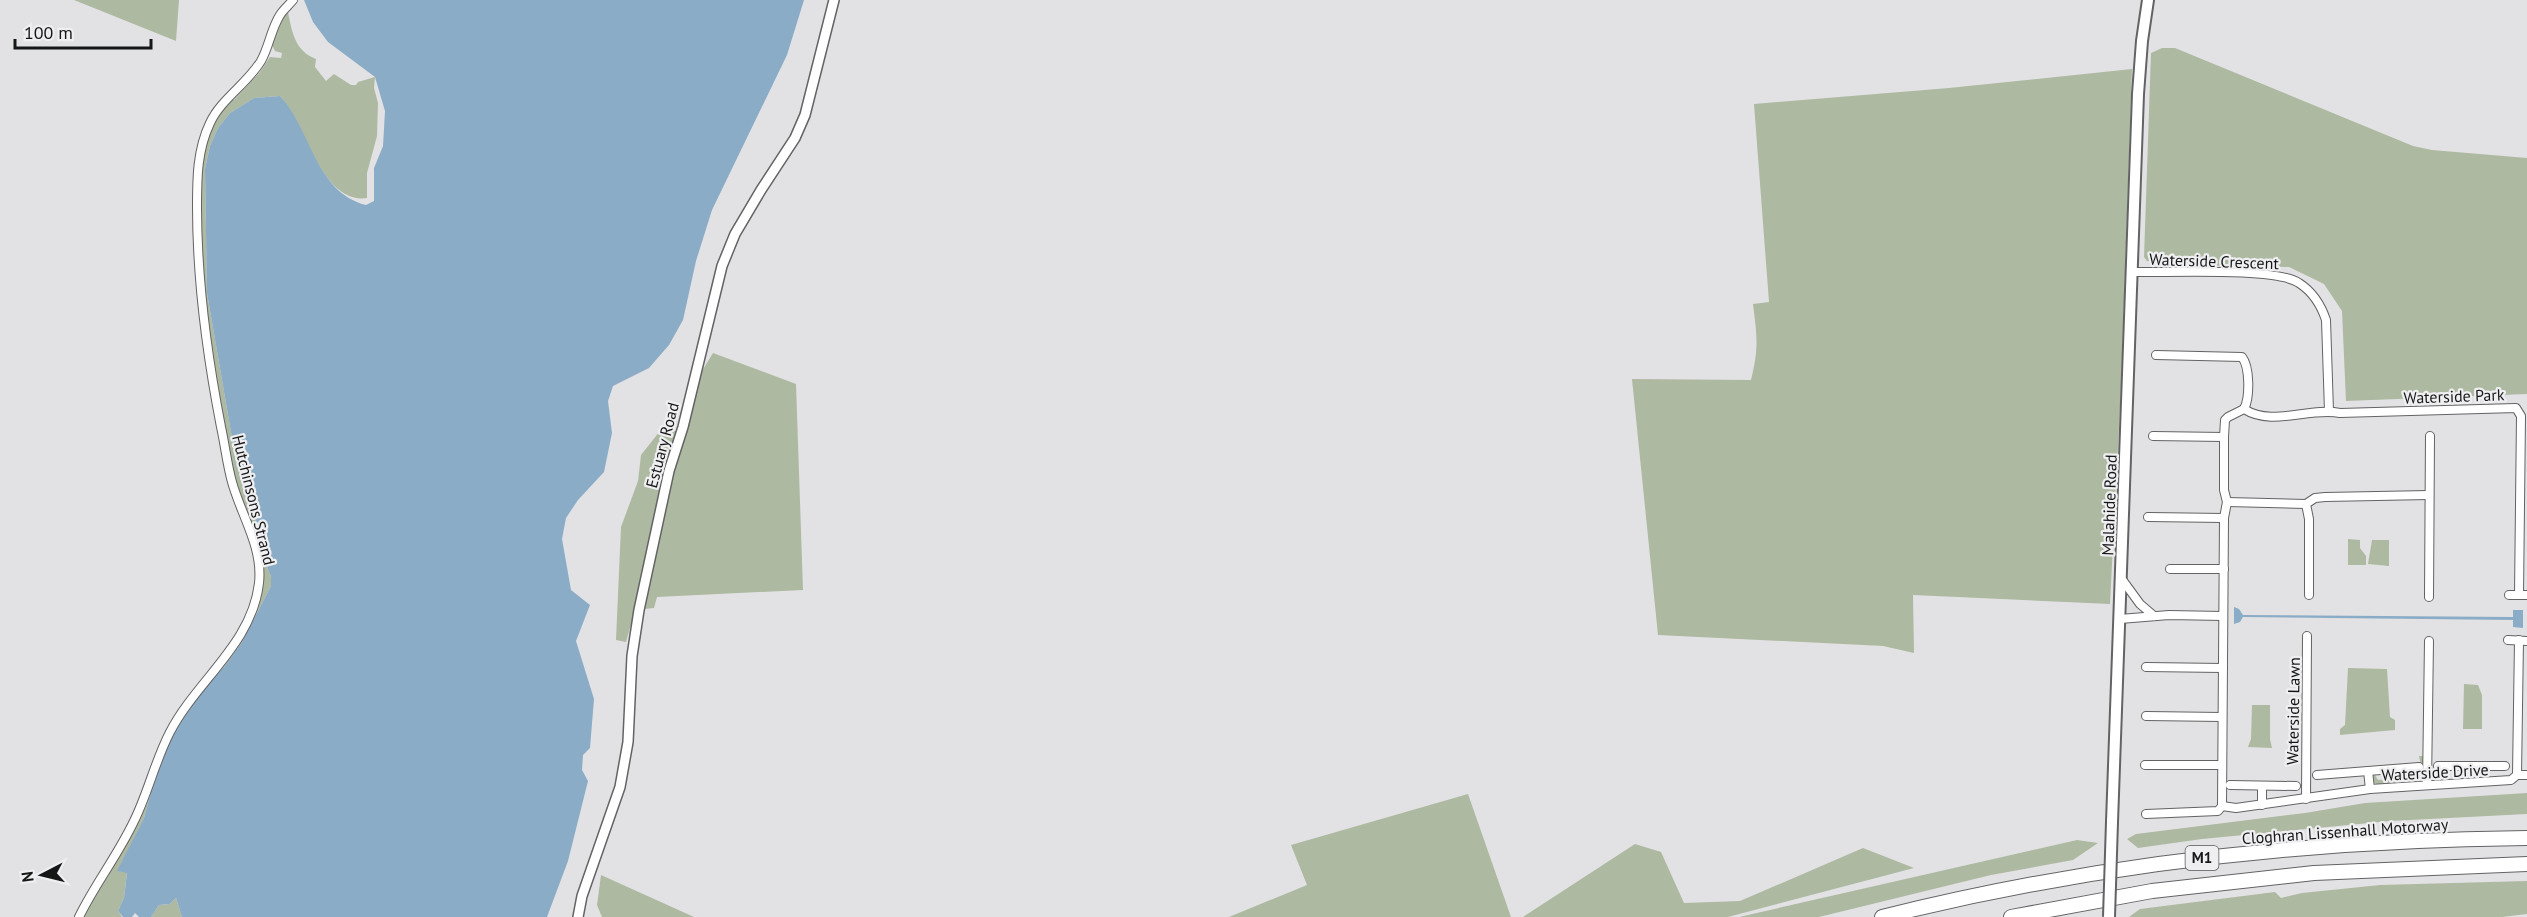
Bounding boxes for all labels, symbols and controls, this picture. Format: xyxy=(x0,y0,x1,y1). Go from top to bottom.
scale bar xyxy=(15,12,152,50)
text: 100 m xyxy=(24,21,73,44)
street label: Waterside Crescent xyxy=(2149,249,2280,273)
street label: Waterside Park xyxy=(2403,384,2505,408)
street label: Estuary Road xyxy=(641,400,683,490)
street label: Hutchinsons Strand xyxy=(228,433,280,567)
street label: Malahide Road xyxy=(2097,454,2121,556)
street label: Waterside Lawn xyxy=(2282,657,2304,765)
street label: Waterside Drive xyxy=(2381,759,2489,785)
street label: Cloghran Lissenhall Motorway xyxy=(2241,814,2449,848)
north arrow xyxy=(12,845,72,905)
road number: M1 xyxy=(2186,846,2218,870)
text: N xyxy=(17,870,38,883)

